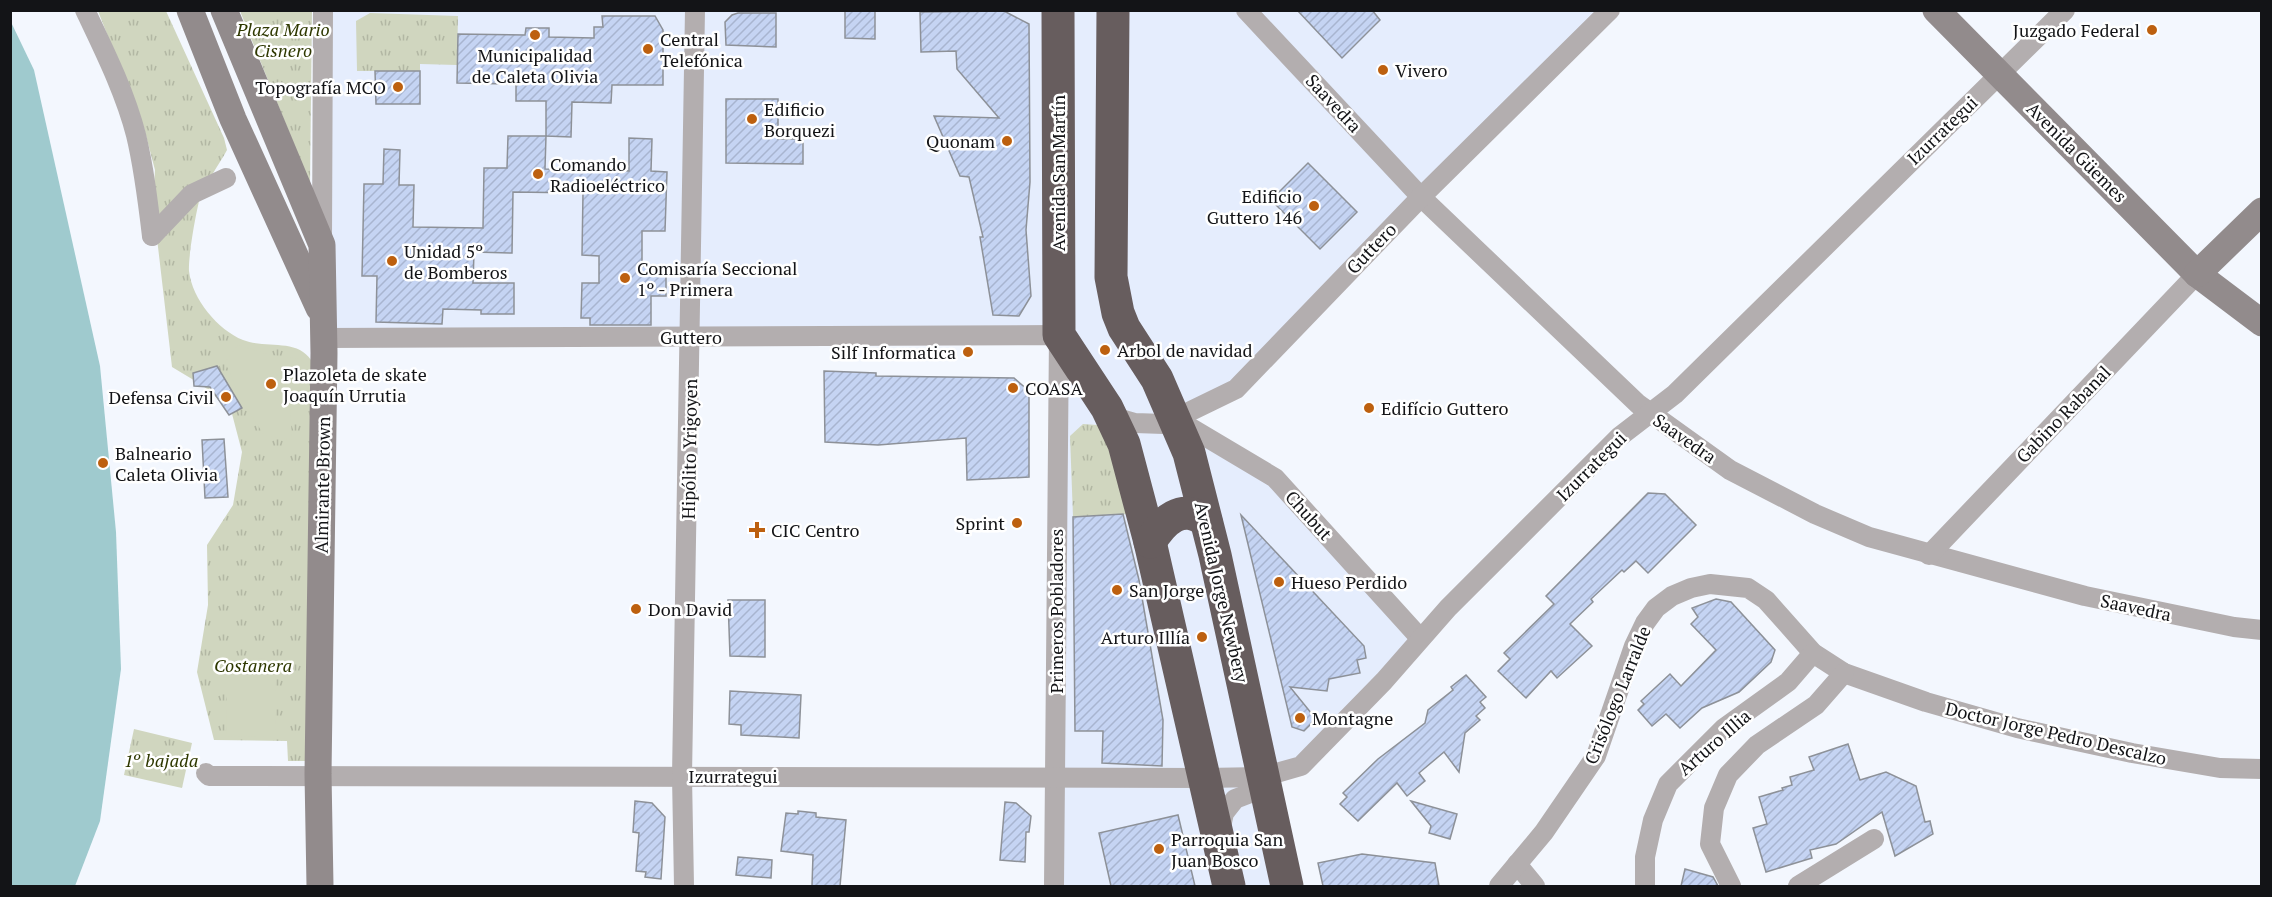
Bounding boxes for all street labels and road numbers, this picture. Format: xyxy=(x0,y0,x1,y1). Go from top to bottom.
street label: Saavedra xyxy=(1301,69,1367,137)
street label: Izurrategui xyxy=(1902,90,1982,170)
street label: Avenida San Martín xyxy=(1046,94,1070,251)
street label: Avenida Güemes xyxy=(2022,97,2132,207)
street label: Guttero xyxy=(1341,217,1401,279)
street label: Guttero xyxy=(660,325,722,349)
street label: Gabino Rabanal xyxy=(2010,360,2116,468)
street label: Hipólito Yrigoyen xyxy=(676,378,702,519)
street label: Saavedra xyxy=(1649,408,1721,468)
street label: Almirante Brown xyxy=(309,416,335,554)
street label: Izurrategui xyxy=(1551,426,1631,506)
street label: Chubut xyxy=(1280,485,1338,545)
street label: Avenida Jorge Newbery xyxy=(1190,499,1255,686)
street label: Primeros Pobladores xyxy=(1044,529,1068,693)
street label: Saavedra xyxy=(2098,588,2174,626)
street label: Crisólogo Larralde xyxy=(1578,622,1656,768)
street label: Doctor Jorge Pedro Descalzo xyxy=(1943,696,2169,770)
street label: Arturo Illia xyxy=(1672,704,1756,780)
street label: Izurrategui xyxy=(688,764,778,788)

